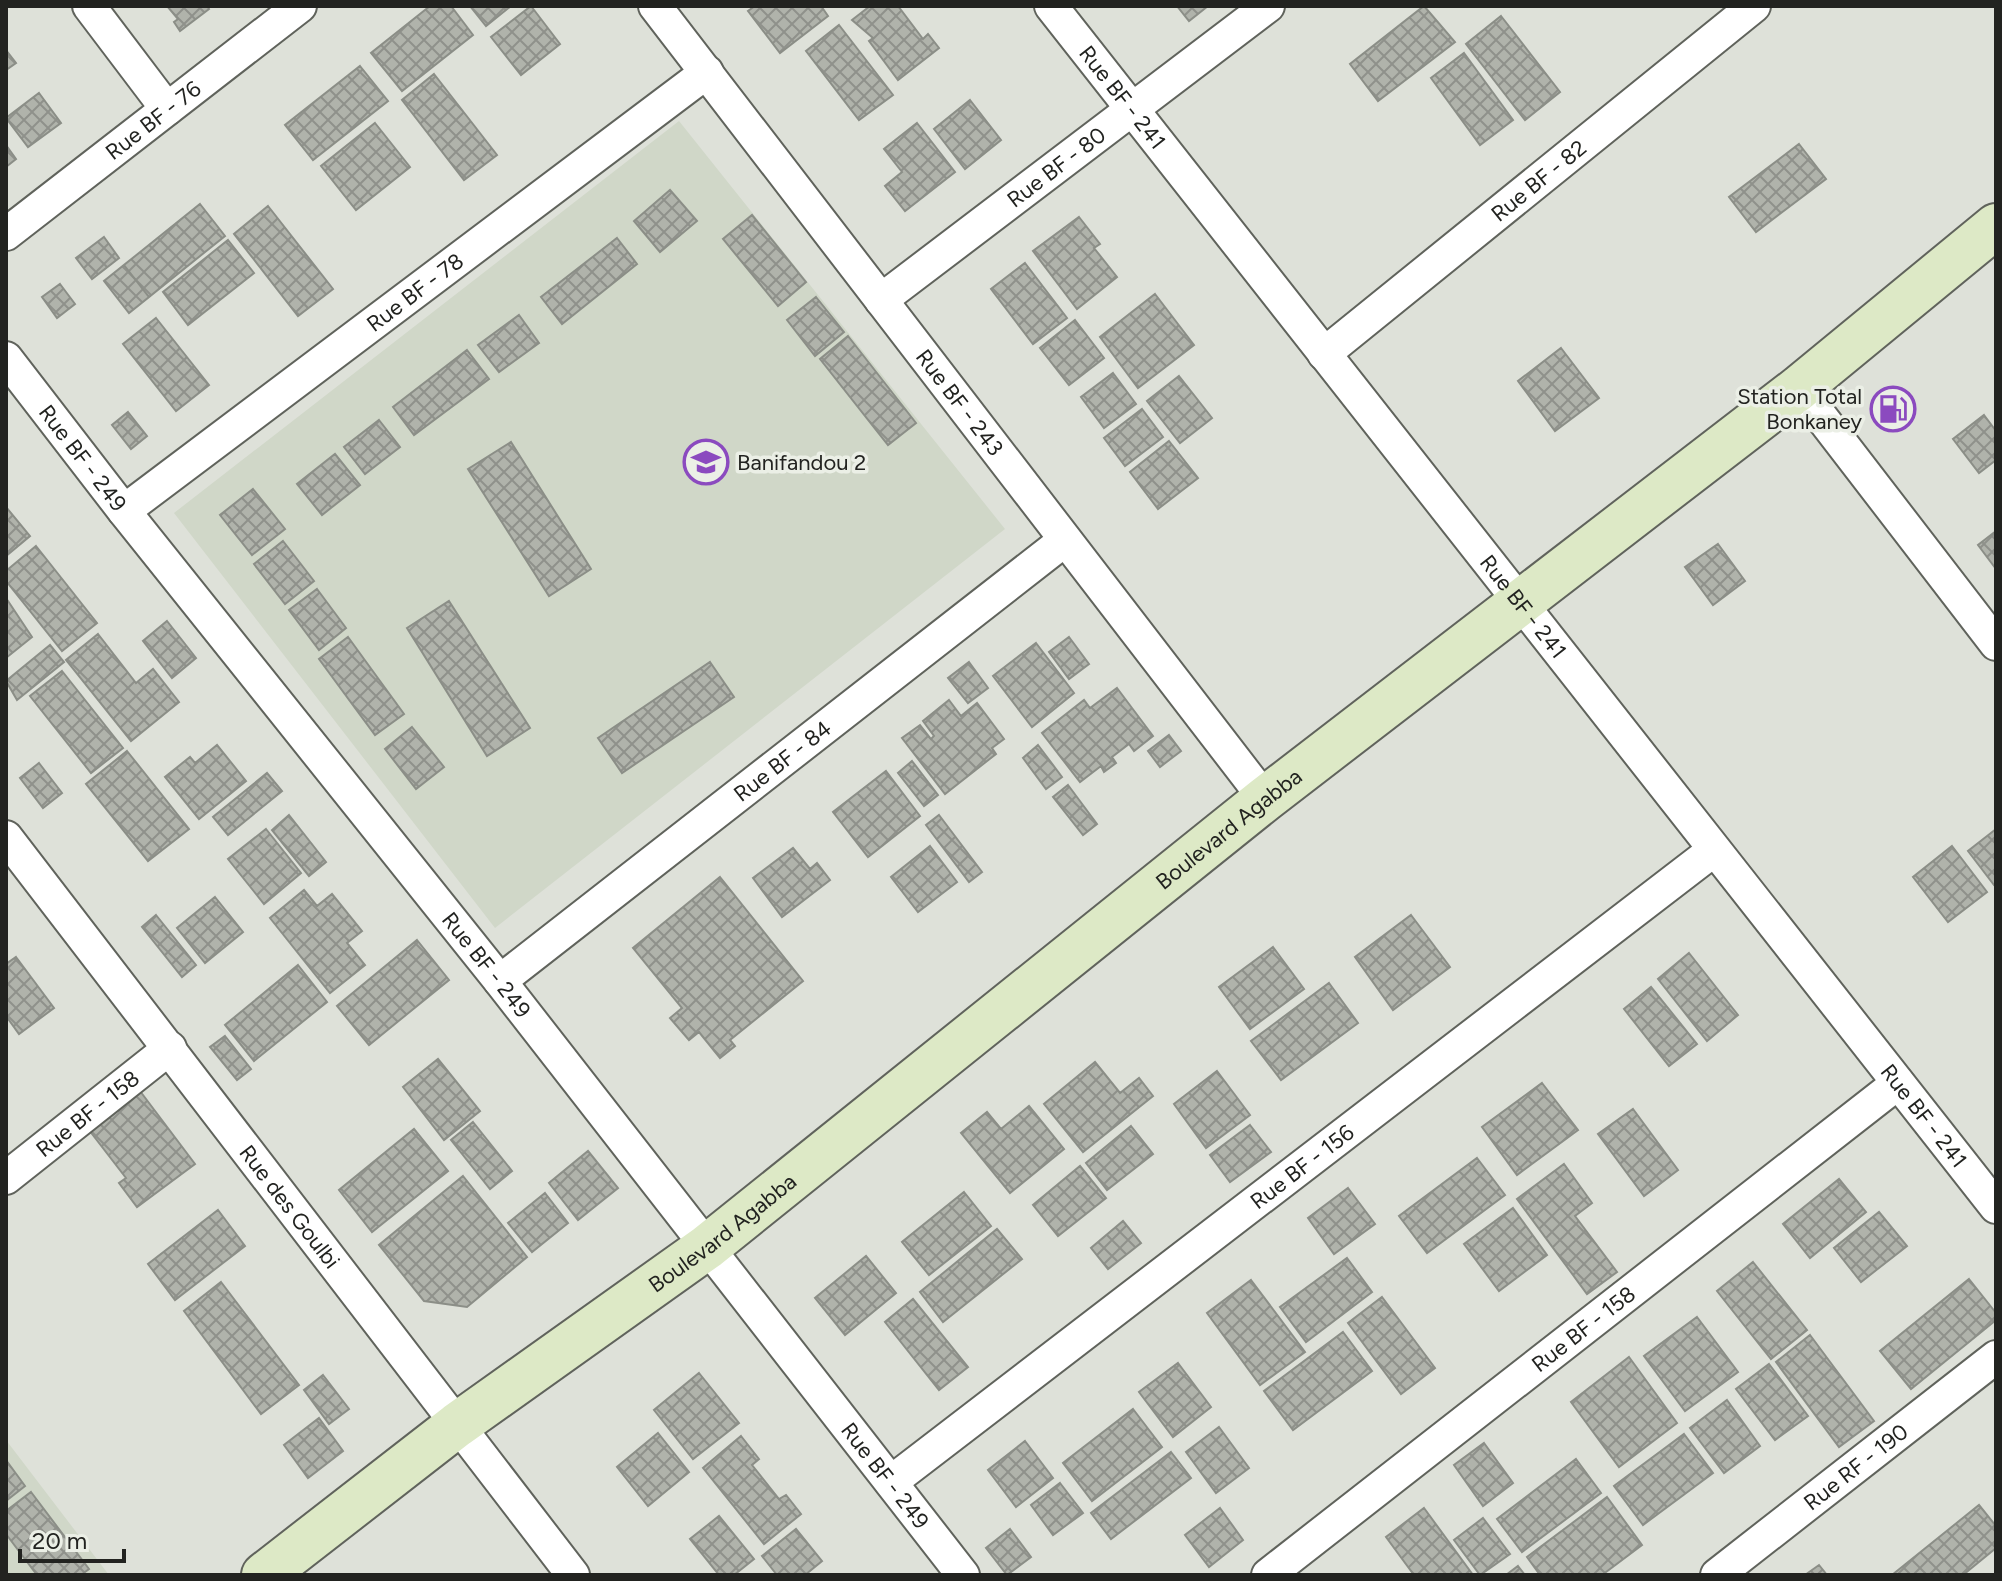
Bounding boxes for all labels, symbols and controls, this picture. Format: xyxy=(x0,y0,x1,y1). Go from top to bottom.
street label: Rue BF - 241 xyxy=(1073,40,1171,155)
street label: Rue BF - 76 xyxy=(100,75,206,166)
street label: Rue BF - 80 xyxy=(1002,121,1111,213)
street label: Rue BF - 82 xyxy=(1486,134,1592,227)
street label: Rue BF - 78 xyxy=(361,247,469,338)
street label: Rue BF - 243 xyxy=(910,344,1009,461)
place label: Station Total Bonkaney xyxy=(1737,383,1862,435)
fuel station icon: Station Total Bonkaney xyxy=(1869,385,1917,433)
street label: Rue BF - 249 xyxy=(33,399,132,517)
school or university icon: Banifandou 2 xyxy=(682,438,730,486)
place label: Banifandou 2 xyxy=(737,449,866,476)
street label: Rue BF - 241 xyxy=(1474,550,1572,664)
street label: Rue BF - 84 xyxy=(728,715,837,808)
street label: Boulevard Agabba xyxy=(1150,763,1307,895)
street label: Rue BF - 249 xyxy=(436,907,536,1023)
street label: Rue BF - 241 xyxy=(1875,1059,1973,1173)
street label: Rue BF - 158 xyxy=(31,1065,145,1163)
street label: Rue BF - 156 xyxy=(1245,1119,1359,1215)
street label: Rue des Goulbi xyxy=(233,1140,346,1274)
street label: Boulevard Agabba xyxy=(643,1168,802,1298)
street label: Rue BF - 158 xyxy=(1526,1280,1641,1378)
street label: Rue BF - 249 xyxy=(835,1417,935,1534)
street label: Rue RF - 190 xyxy=(1798,1418,1914,1516)
scale bar xyxy=(20,1513,124,1563)
text: 20 m xyxy=(32,1526,87,1555)

